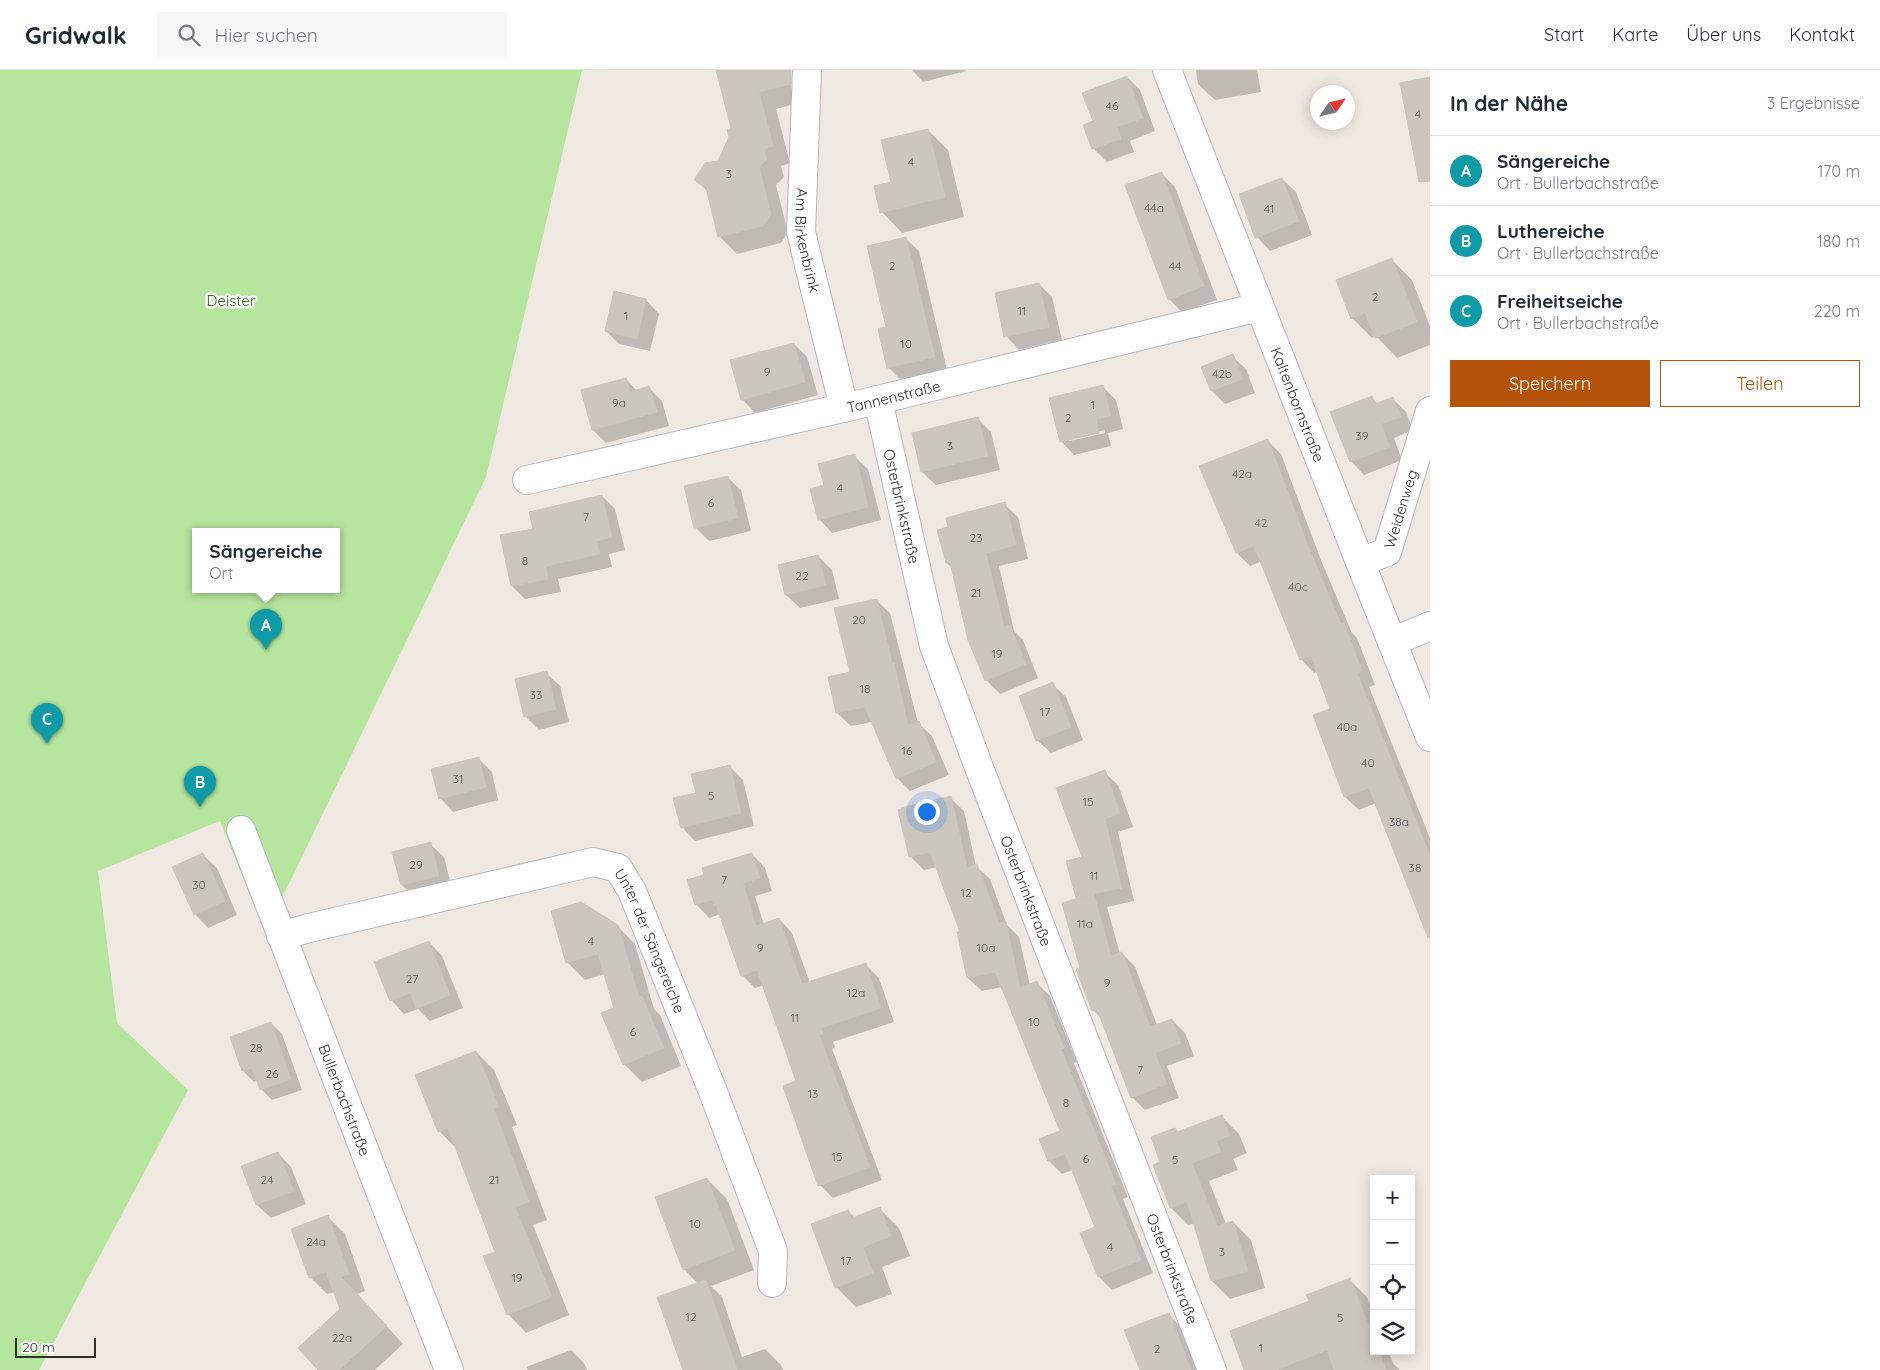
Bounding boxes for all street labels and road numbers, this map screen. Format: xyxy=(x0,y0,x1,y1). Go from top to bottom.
street label: Am Birkenbrink xyxy=(791,188,825,294)
street label: Kaltenbornstraße xyxy=(1267,344,1329,464)
street label: Tannenstraße xyxy=(845,376,942,416)
street label: Osterbrinkstraße xyxy=(880,447,924,565)
street label: Weidenweg xyxy=(1379,467,1421,550)
street label: Osterbrinkstraße xyxy=(997,833,1057,949)
street label: Unter der Sängereiche xyxy=(611,864,690,1016)
street label: Bullerbachstraße xyxy=(315,1041,375,1158)
street label: Osterbrinkstraße xyxy=(1143,1211,1203,1326)

